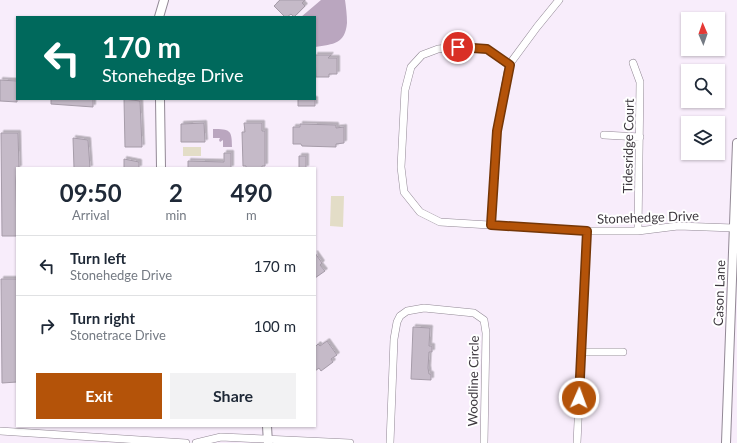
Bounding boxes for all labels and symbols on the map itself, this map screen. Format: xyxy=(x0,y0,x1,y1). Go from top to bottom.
north arrow xyxy=(681,12,725,56)
pin xyxy=(441,30,475,64)
street label: Tidesridge Court xyxy=(619,98,637,194)
street label: Stonehedge Drive xyxy=(597,207,699,227)
street label: Cason Lane xyxy=(710,260,728,326)
street label: Woodline Circle xyxy=(464,335,482,427)
position arrow xyxy=(558,377,600,419)

